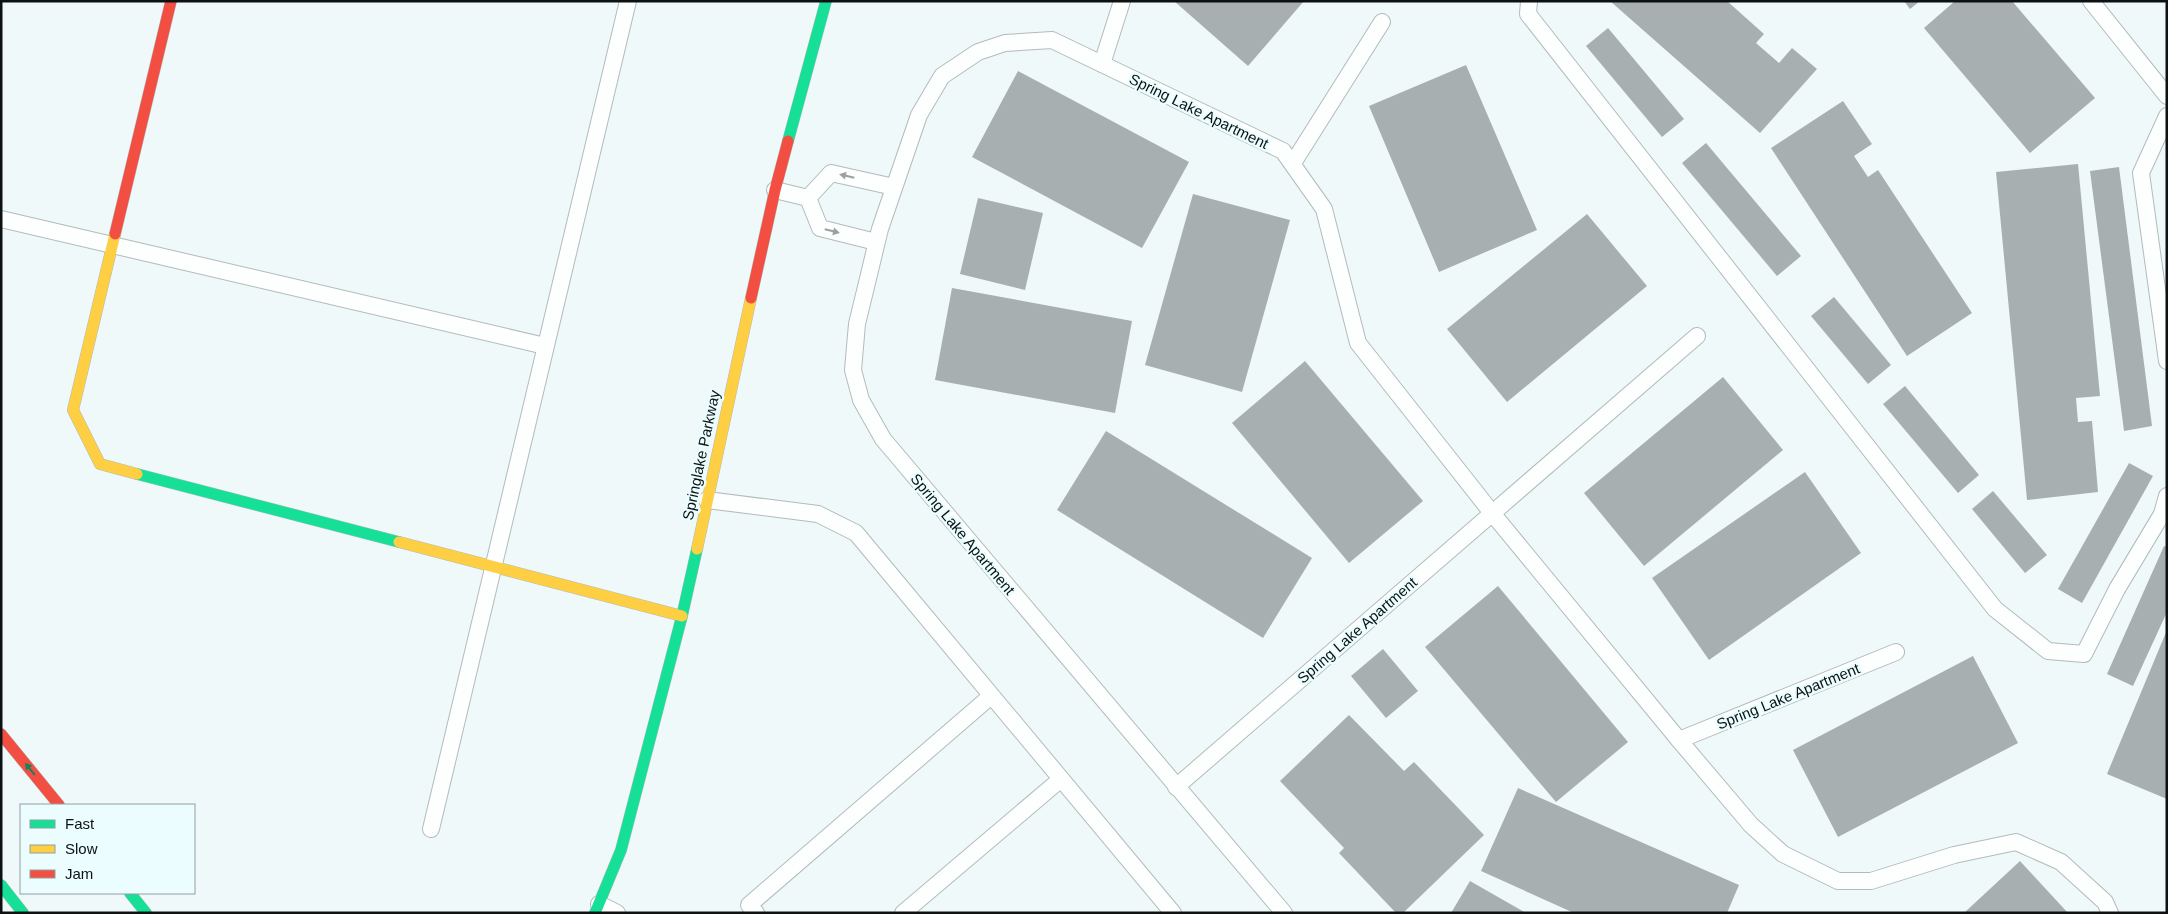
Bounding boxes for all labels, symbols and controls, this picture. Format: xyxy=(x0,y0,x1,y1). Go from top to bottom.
street label: Spring Lake Apartment xyxy=(1127,70,1272,152)
one-way arrow xyxy=(839,172,854,180)
one-way arrow xyxy=(825,227,840,235)
street label: Springlake Parkway xyxy=(679,388,723,522)
street label: Spring Lake Apartment xyxy=(907,470,1019,599)
street label: Spring Lake Apartment xyxy=(1294,573,1421,686)
street label: Spring Lake Apartment xyxy=(1714,659,1863,732)
one-way arrow xyxy=(25,763,36,776)
legend xyxy=(20,804,195,894)
text: Fast xyxy=(65,815,95,832)
text: Slow xyxy=(65,840,98,857)
text: Jam xyxy=(65,865,93,882)

